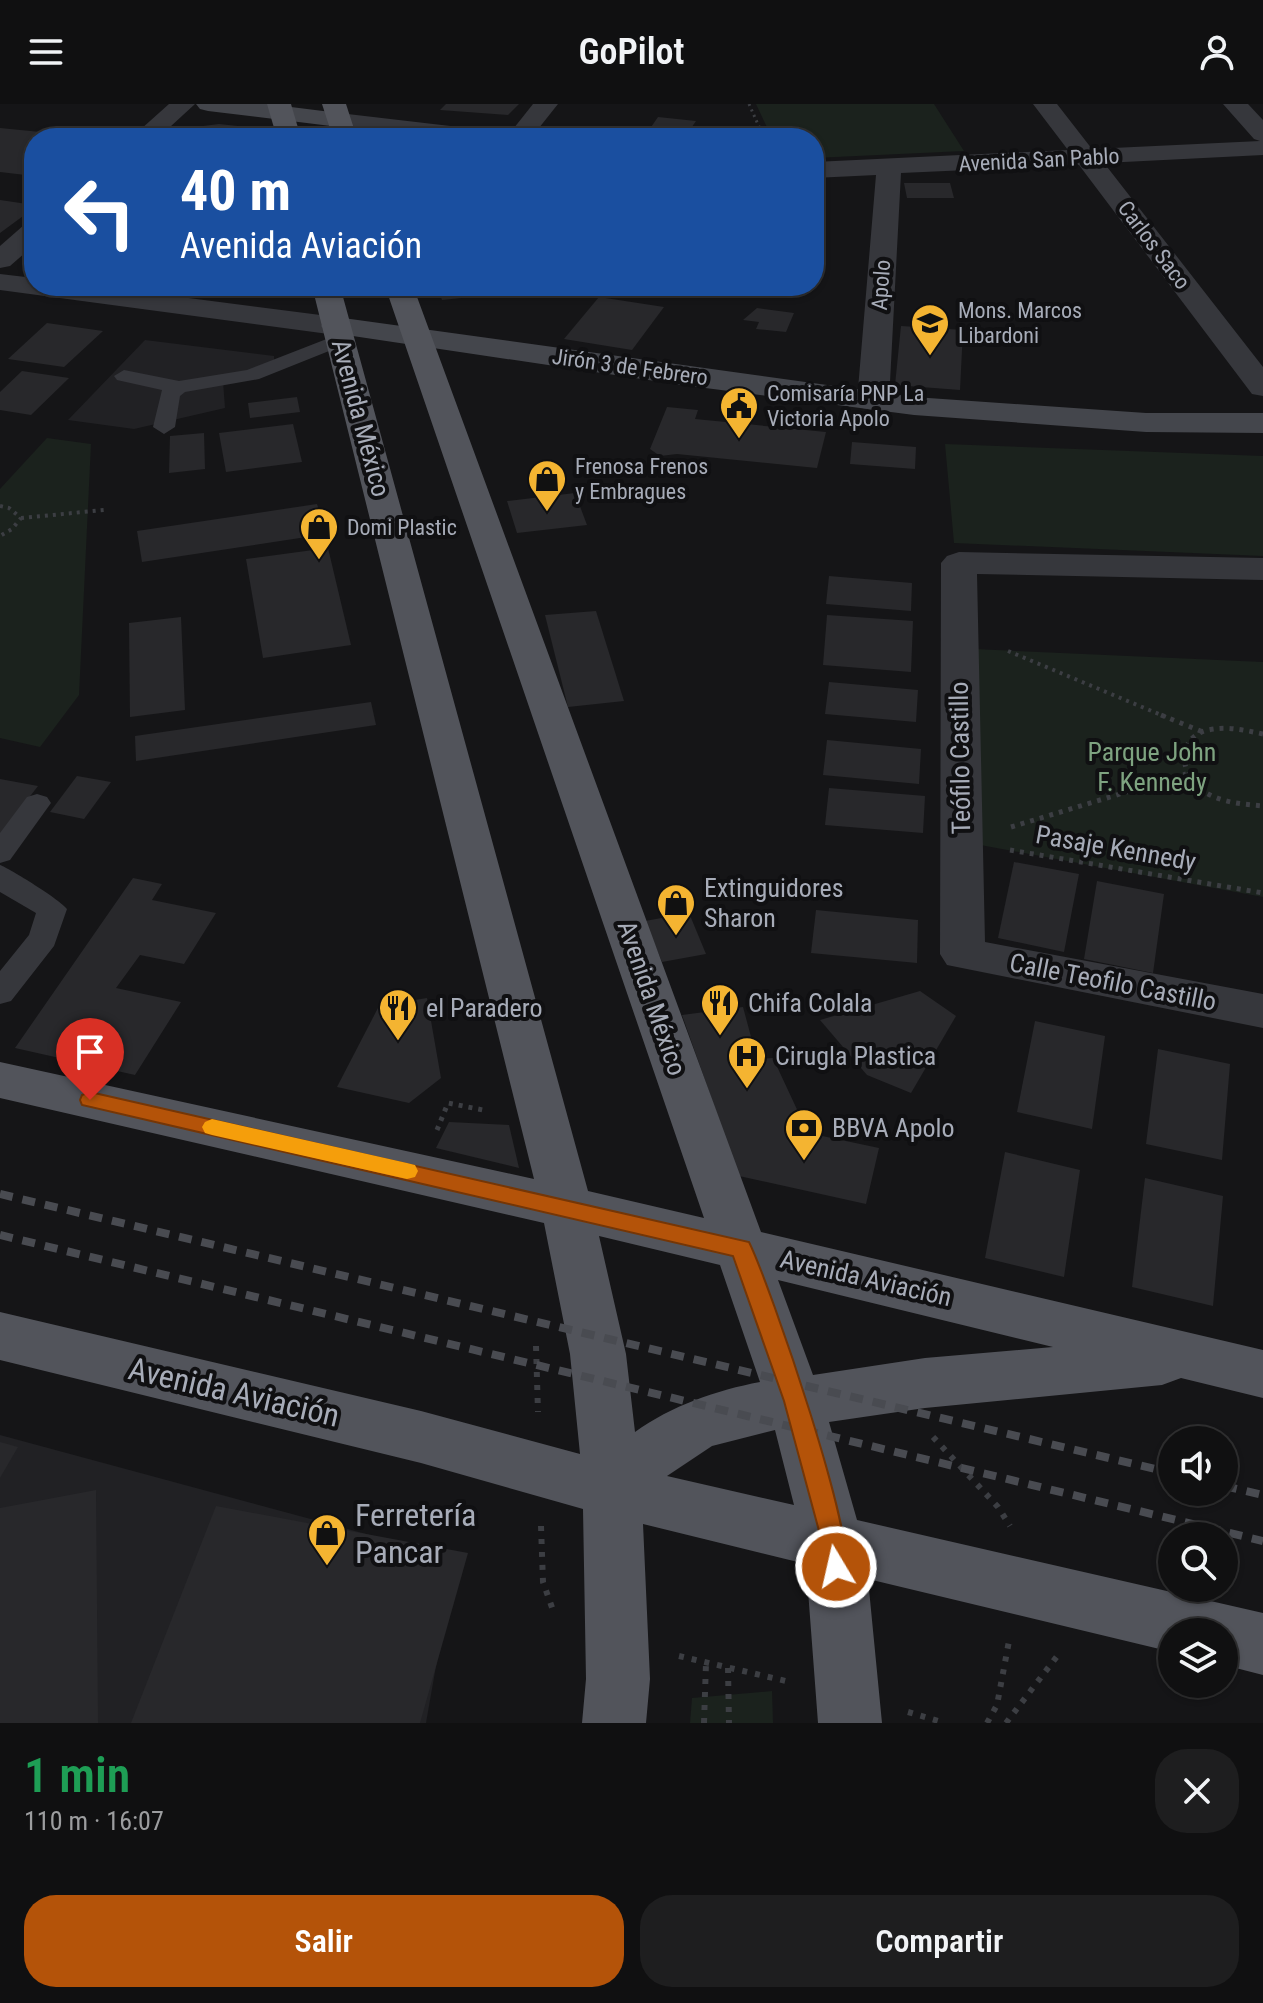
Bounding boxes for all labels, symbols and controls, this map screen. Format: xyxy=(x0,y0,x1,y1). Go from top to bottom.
icon: menu xyxy=(24,30,68,74)
icon: person xyxy=(1195,30,1239,74)
text: GoPilot xyxy=(578,31,685,73)
street label: Avenida San Pablo xyxy=(958,143,1120,177)
text: 40 m xyxy=(180,158,291,224)
icon: left xyxy=(48,160,152,264)
street label: Carlos Saco xyxy=(1113,196,1195,294)
text: Avenida Aviación xyxy=(180,225,422,267)
street label: Apolo xyxy=(867,259,895,311)
place label: Mons. Marcos Libardoni xyxy=(958,298,1082,348)
school or university icon: Mons. Marcos Libardoni xyxy=(909,302,951,357)
street label: Avenida México xyxy=(326,336,396,500)
street label: Jirón 3 de Febrero xyxy=(551,344,709,390)
place label: Comisaría PNP La Victoria Apolo xyxy=(767,381,924,431)
public building icon: Comisaría PNP La Victoria Apolo xyxy=(718,385,760,440)
place label: Frenosa Frenos y Embragues xyxy=(575,454,708,504)
shop icon: Frenosa Frenos y Embragues xyxy=(526,458,568,513)
shop icon: Domi Plastic xyxy=(298,506,340,561)
place label: Domi Plastic xyxy=(347,515,457,540)
street label: Teófilo Castillo xyxy=(944,681,976,835)
park label: Parque John F. Kennedy xyxy=(1088,737,1216,797)
street label: Pasaje Kennedy xyxy=(1034,819,1199,877)
place label: Extinguidores Sharon xyxy=(704,873,844,933)
shop icon: Extinguidores Sharon xyxy=(655,882,697,937)
street label: Avenida México xyxy=(612,917,692,1079)
street label: Calle Teofilo Castillo xyxy=(1007,947,1219,1017)
restaurant icon: Chifa Colala xyxy=(699,982,741,1037)
restaurant icon: el Paradero xyxy=(377,987,419,1042)
place label: Chifa Colala xyxy=(748,988,873,1018)
place label: el Paradero xyxy=(426,993,543,1023)
pin xyxy=(56,1018,124,1100)
icon: arrive xyxy=(68,1030,112,1074)
hospital icon: Cirugla Plastica xyxy=(726,1035,768,1090)
place label: Cirugla Plastica xyxy=(775,1041,936,1071)
bank icon: BBVA Apolo xyxy=(783,1107,825,1162)
place label: BBVA Apolo xyxy=(832,1113,955,1143)
street label: Avenida Aviación xyxy=(777,1244,955,1312)
street label: Avenida Aviación xyxy=(125,1349,343,1435)
map controls xyxy=(1158,1426,1238,1698)
button: sound xyxy=(1158,1426,1238,1506)
place label: Ferretería Pancar xyxy=(355,1496,476,1571)
shop icon: Ferretería Pancar xyxy=(306,1512,348,1567)
button: search xyxy=(1158,1522,1238,1602)
position arrow xyxy=(794,1525,878,1609)
button: layers xyxy=(1158,1618,1238,1698)
text: 1 min xyxy=(24,1747,130,1804)
button: close xyxy=(1155,1749,1239,1833)
text: 110 m · 16:07 xyxy=(24,1806,164,1836)
button: Salir xyxy=(24,1895,624,1987)
button: Compartir xyxy=(640,1895,1239,1987)

